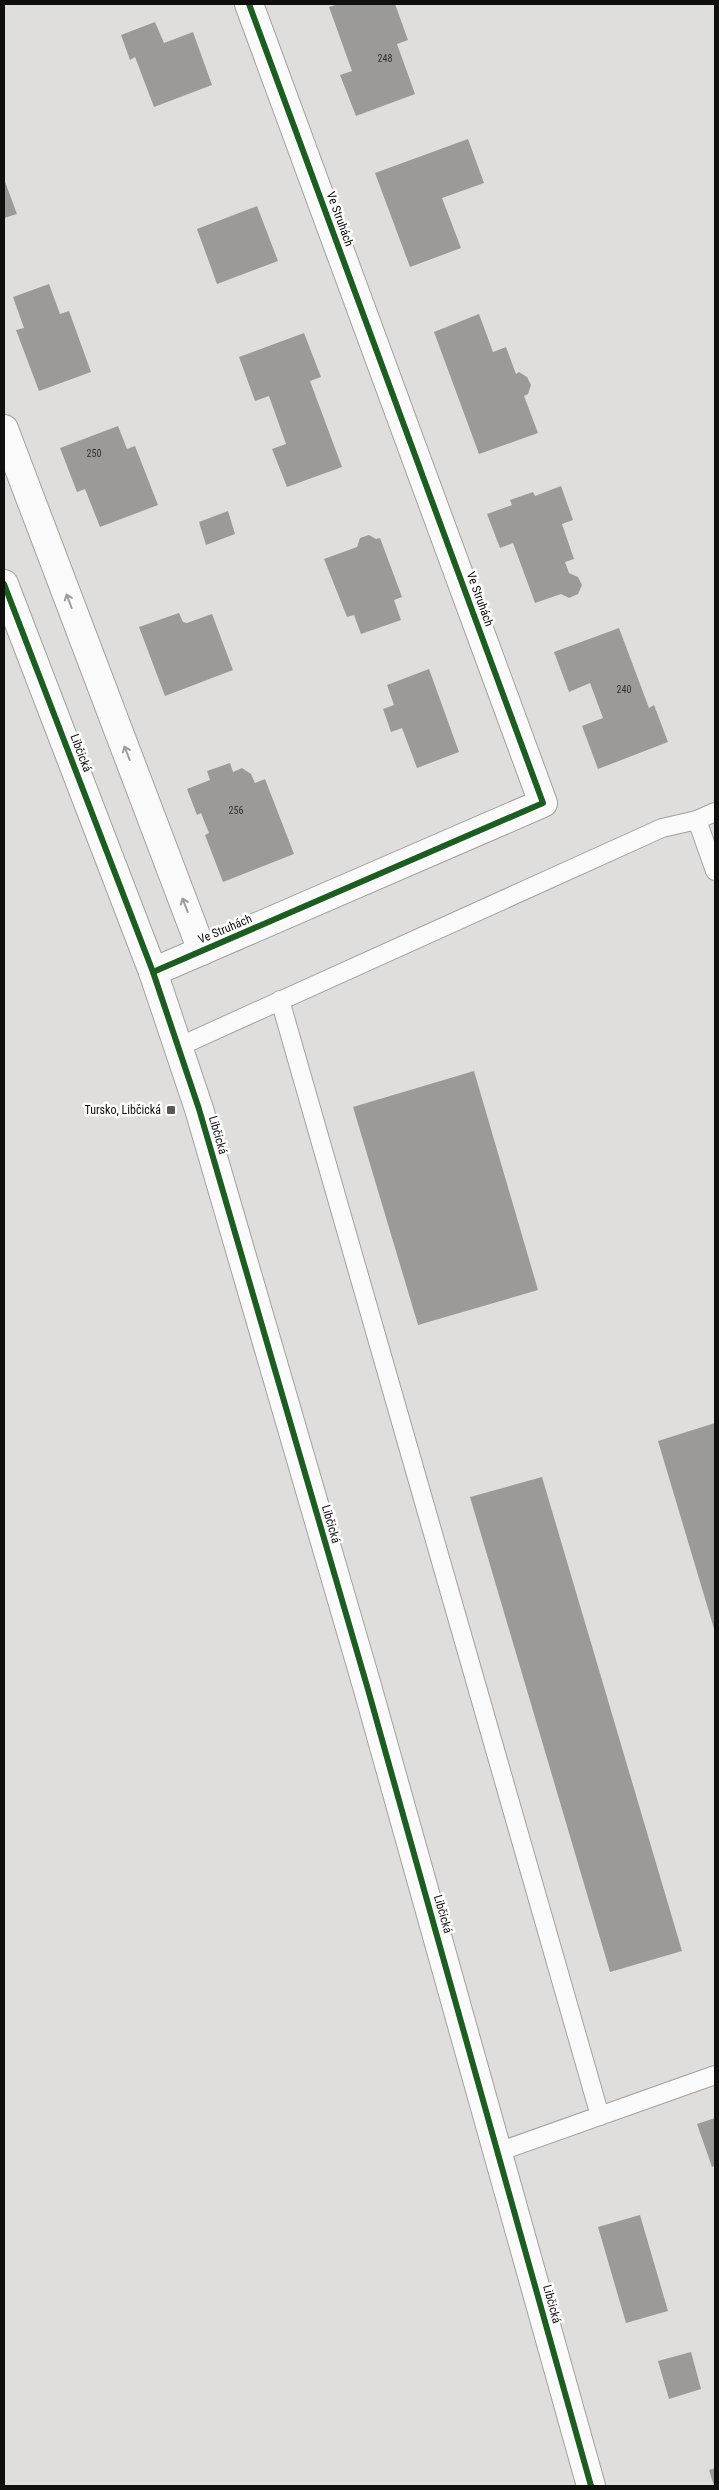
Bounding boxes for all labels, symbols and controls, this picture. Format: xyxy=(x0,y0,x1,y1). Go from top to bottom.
house number: 248 xyxy=(378,53,392,64)
street label: Ve Struhách xyxy=(324,190,356,248)
house number: 250 xyxy=(87,448,101,459)
street label: Ve Struhách xyxy=(464,570,496,628)
one-way arrow xyxy=(64,594,73,610)
house number: 240 xyxy=(617,684,631,695)
street label: Libčická xyxy=(67,732,95,774)
one-way arrow xyxy=(122,746,131,761)
house number: 256 xyxy=(229,805,243,816)
one-way arrow xyxy=(180,898,189,913)
street label: Ve Struhách xyxy=(196,911,254,947)
place label: Tursko, Libčická xyxy=(84,1103,161,1117)
marker: Tursko, Libčická xyxy=(165,1104,177,1116)
street label: Libčická xyxy=(206,1114,230,1156)
street label: Libčická xyxy=(319,1503,343,1545)
street label: Libčická xyxy=(431,1893,455,1935)
street label: Libčická xyxy=(540,2283,564,2325)

